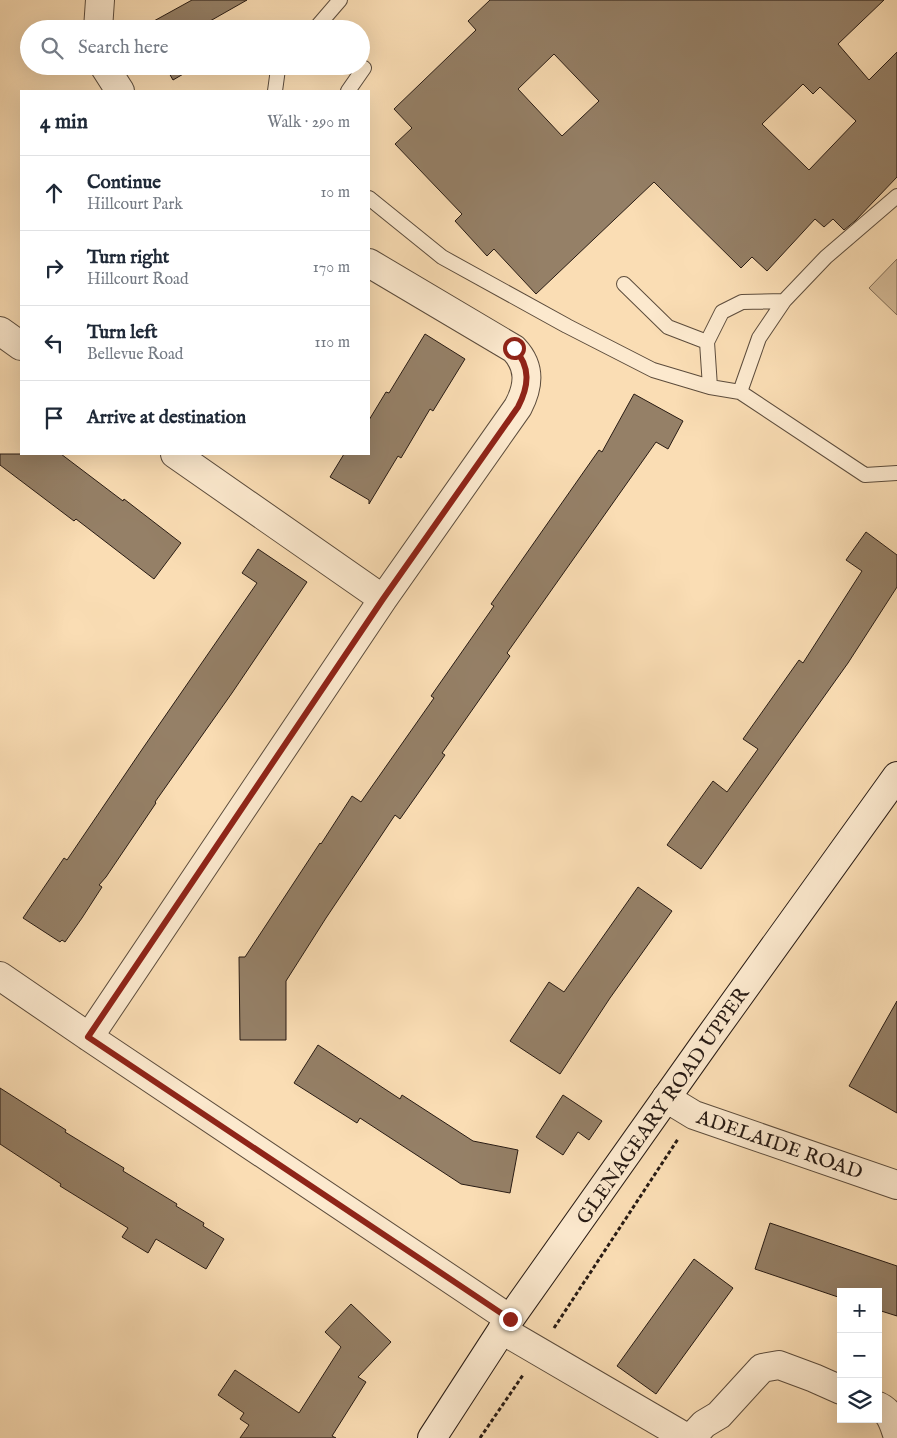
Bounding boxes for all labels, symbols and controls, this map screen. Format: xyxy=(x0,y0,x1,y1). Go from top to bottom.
search box xyxy=(20,20,370,75)
icon: search xyxy=(38,34,66,62)
text: Search here xyxy=(78,36,169,60)
text: 4 min xyxy=(40,109,88,136)
text: Walk · 290 m xyxy=(267,113,350,133)
text: Continue xyxy=(87,171,161,195)
icon: ahead xyxy=(40,179,68,207)
text: 10 m xyxy=(320,183,350,203)
text: Hillcourt Park xyxy=(87,195,183,215)
text: Turn right xyxy=(87,246,169,270)
icon: right xyxy=(40,254,68,282)
text: 170 m xyxy=(313,258,350,278)
text: Hillcourt Road xyxy=(87,270,188,290)
text: Turn left xyxy=(87,321,158,345)
icon: left xyxy=(40,329,68,357)
text: 110 m xyxy=(314,333,350,353)
route start xyxy=(503,337,526,360)
text: Bellevue Road xyxy=(87,345,183,365)
icon: arrive xyxy=(40,404,68,432)
text: Arrive at destination xyxy=(87,406,246,430)
street label: GLENAGEARY ROAD UPPER xyxy=(572,982,755,1229)
street label: ADELAIDE ROAD xyxy=(692,1105,866,1186)
map controls xyxy=(837,1288,882,1423)
button: + xyxy=(837,1288,882,1333)
route end xyxy=(499,1308,522,1331)
button: − xyxy=(837,1333,882,1378)
button: layers xyxy=(837,1378,882,1423)

